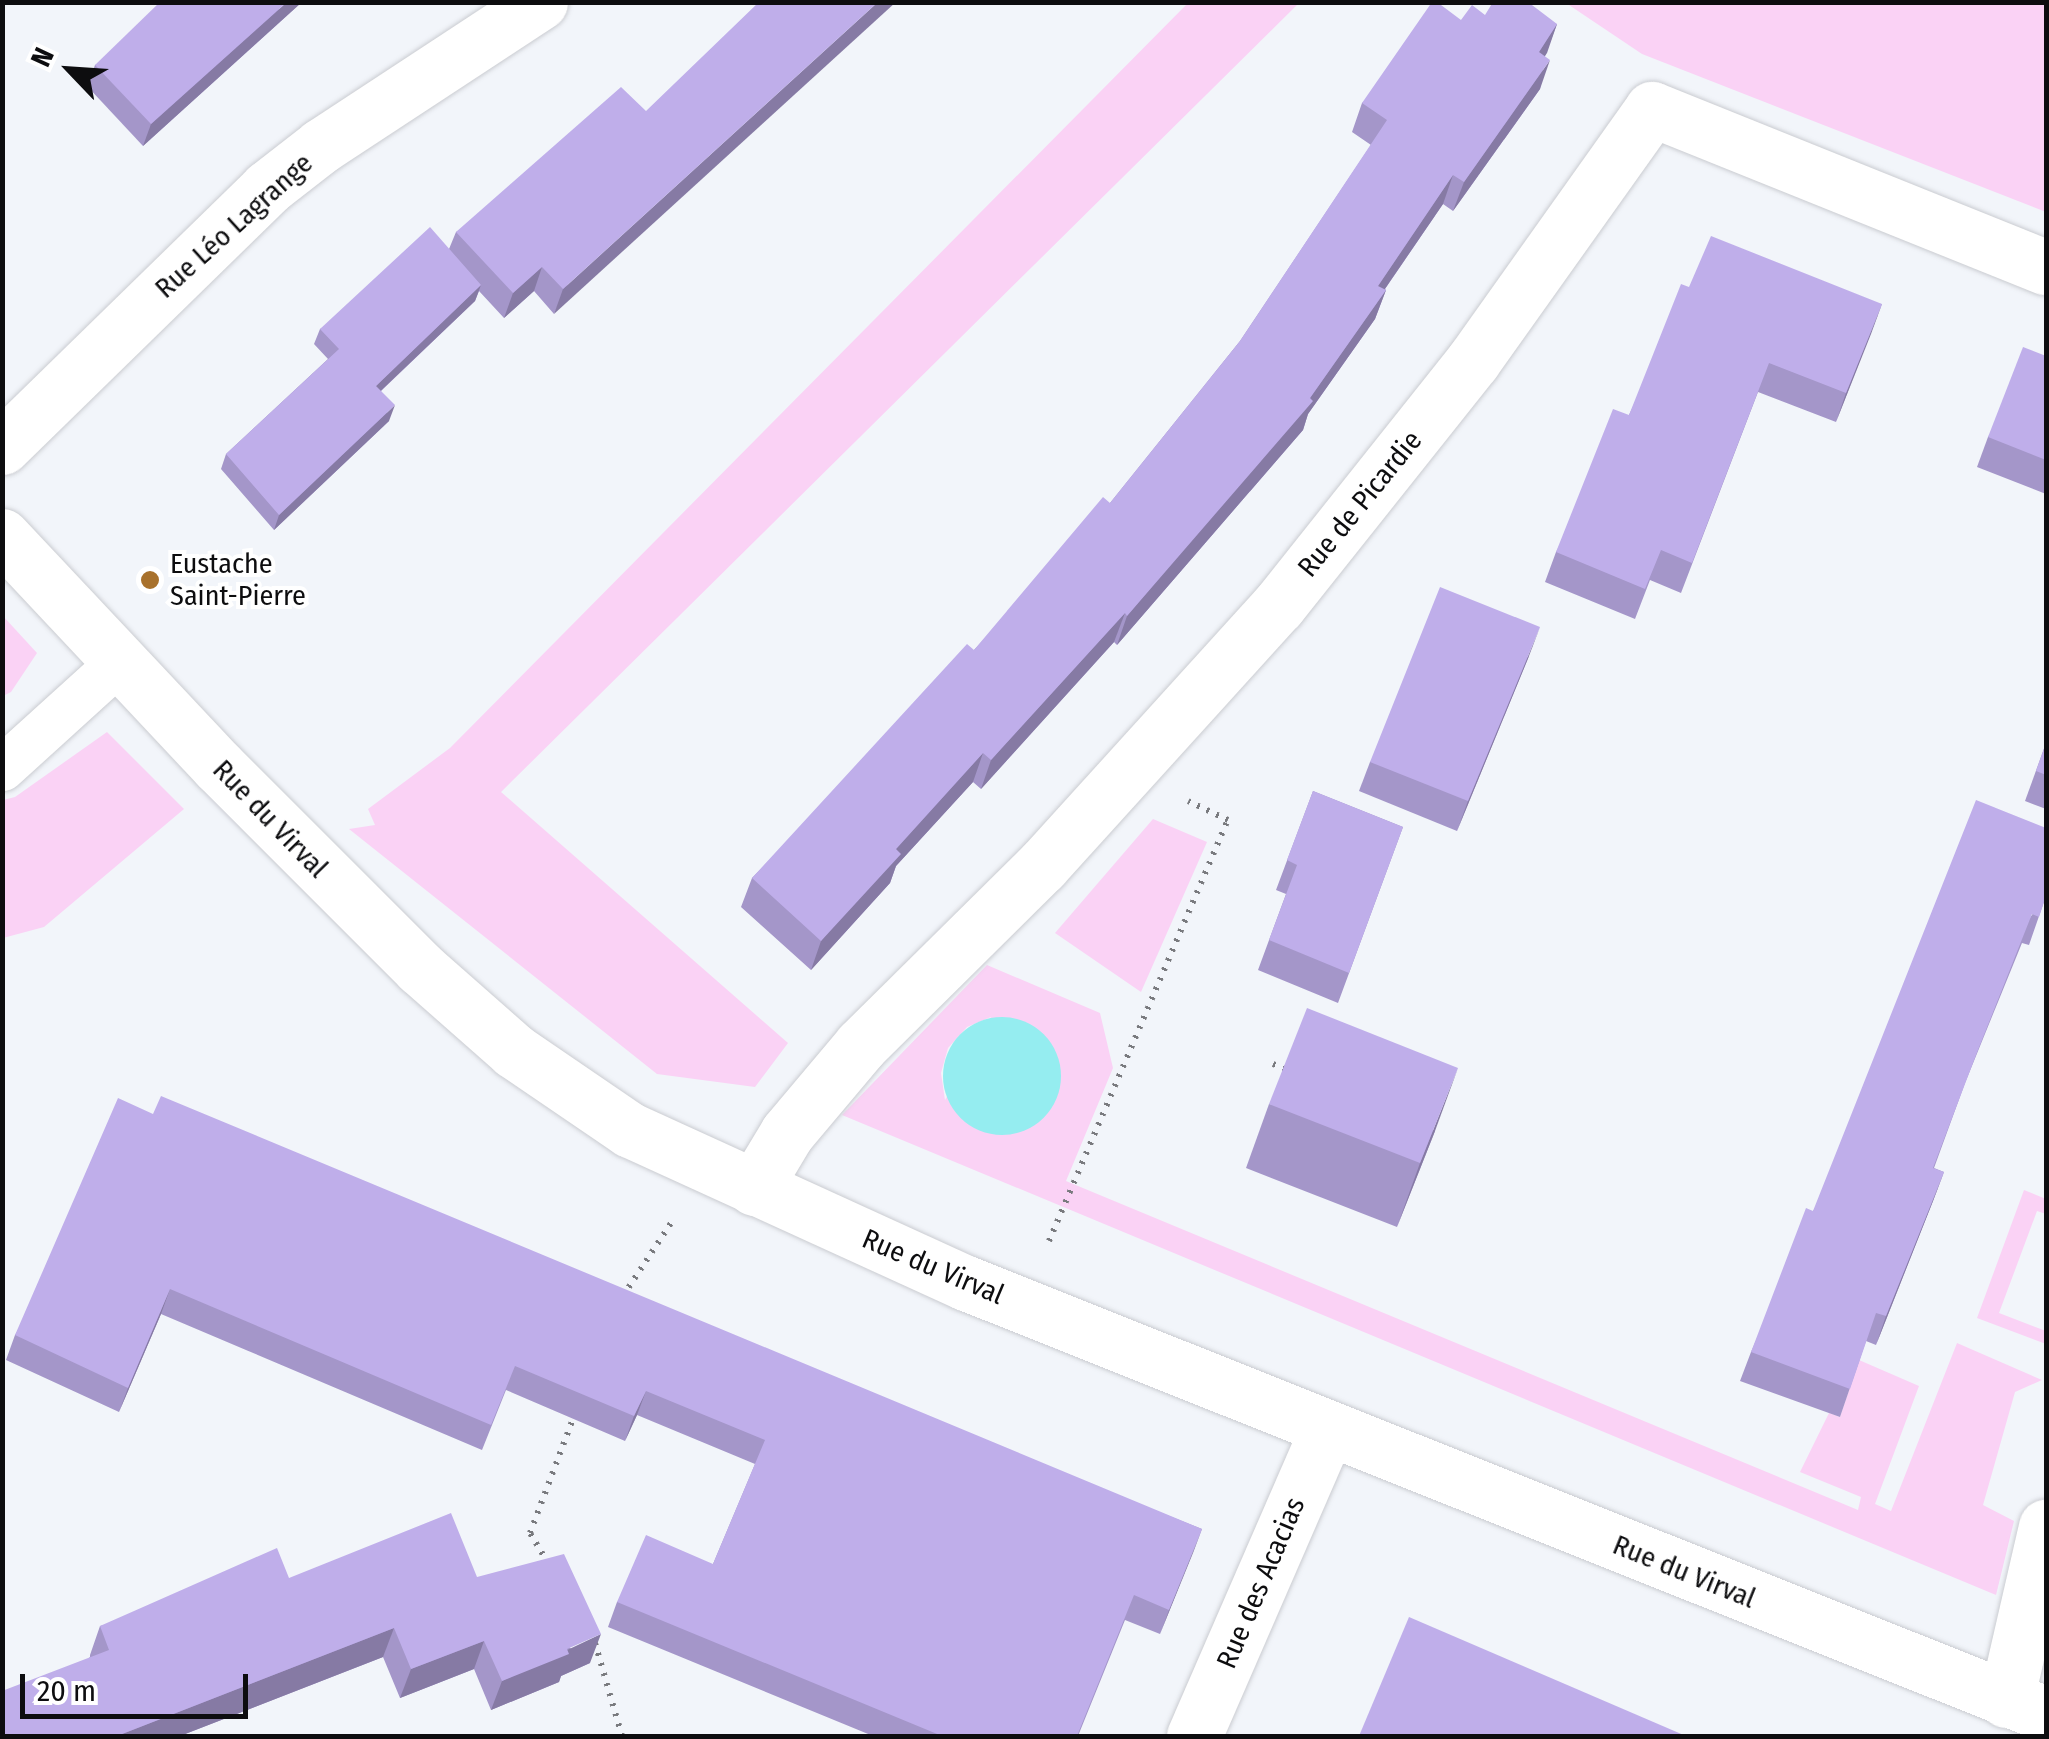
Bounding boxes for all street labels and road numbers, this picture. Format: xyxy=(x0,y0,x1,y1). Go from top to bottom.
street label: Rue Léo Lagrange xyxy=(148,147,320,305)
street label: Rue de Picardie xyxy=(1291,424,1429,584)
street label: Rue du Virval xyxy=(206,753,334,885)
street label: Rue du Virval xyxy=(857,1222,1009,1312)
street label: Rue des Acacias xyxy=(1210,1493,1312,1673)
street label: Rue du Virval xyxy=(1608,1528,1760,1616)

